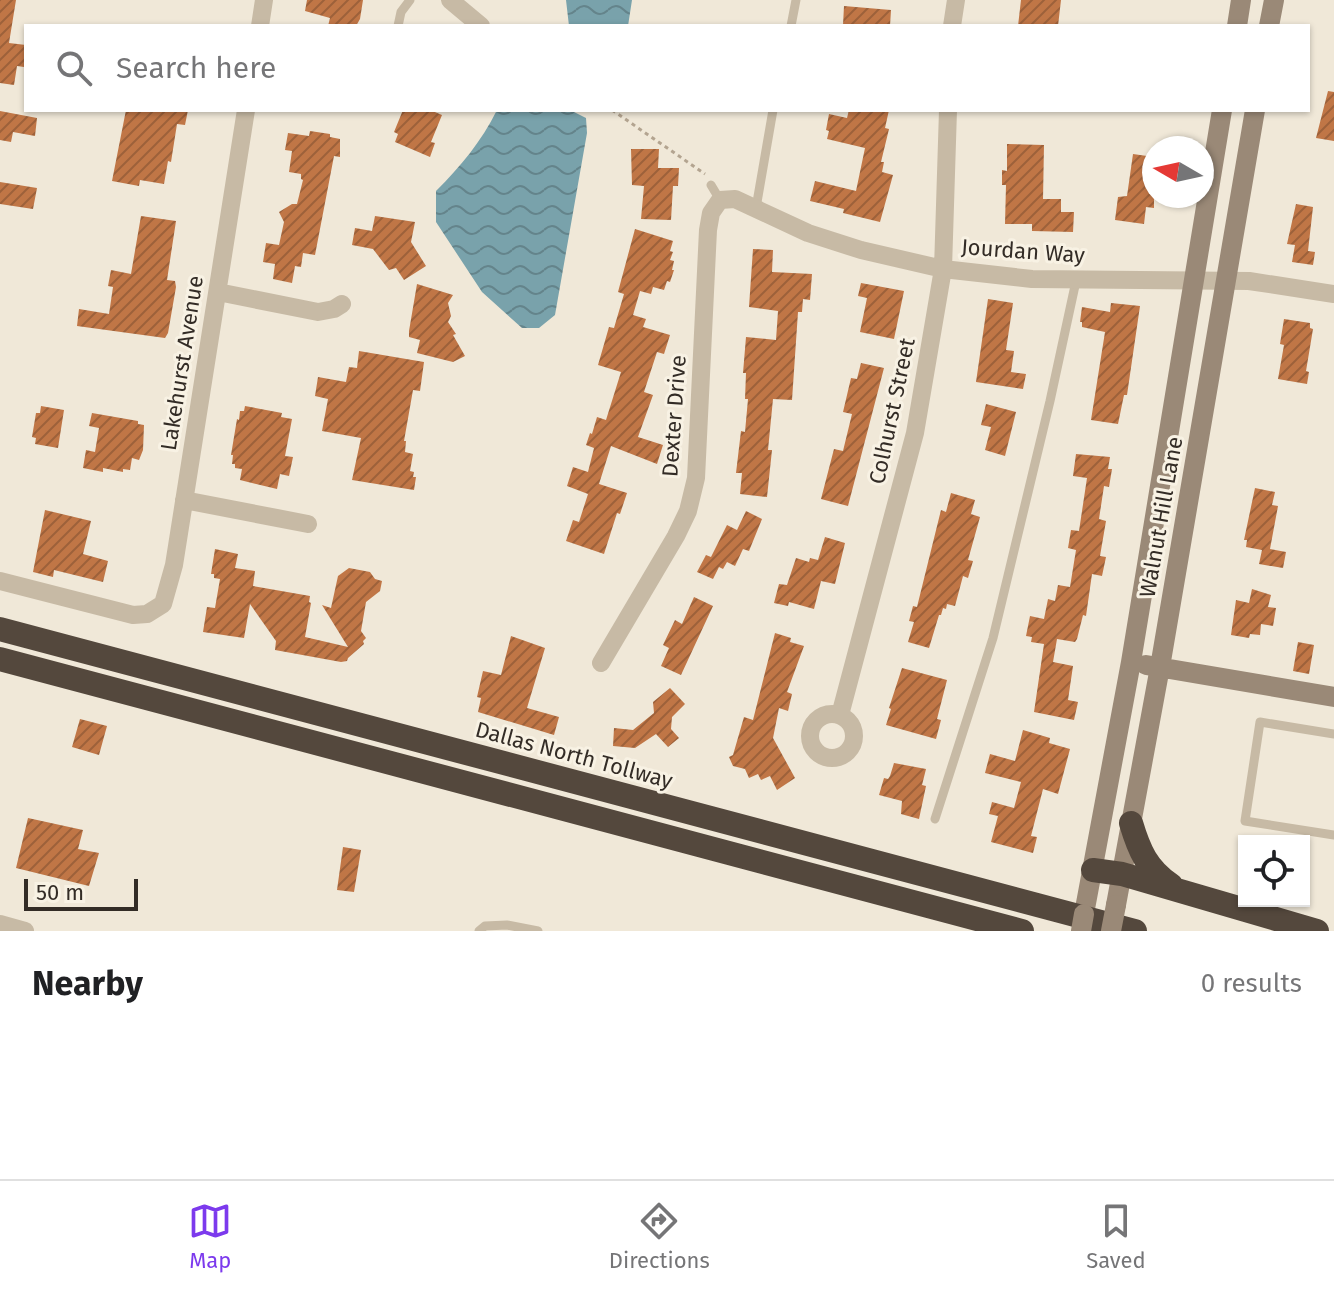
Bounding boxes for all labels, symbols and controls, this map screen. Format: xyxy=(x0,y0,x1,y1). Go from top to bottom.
search box xyxy=(24,24,1310,112)
icon: search xyxy=(52,46,96,90)
text: Search here xyxy=(116,50,276,86)
north arrow xyxy=(1142,136,1214,208)
street label: Jourdan Way xyxy=(960,233,1086,269)
street label: Lakehurst Avenue xyxy=(155,274,209,452)
street label: Colhurst Street xyxy=(863,335,921,487)
street label: Dexter Drive xyxy=(656,354,692,478)
street label: Walnut Hill Lane xyxy=(1134,435,1188,599)
street label: Dallas North Tollway xyxy=(472,716,676,794)
map controls xyxy=(1238,835,1310,907)
button: locate xyxy=(1238,835,1310,907)
scale bar xyxy=(24,875,138,911)
text: 50 m xyxy=(36,879,84,906)
text: Nearby xyxy=(32,963,143,1004)
text: 0 results xyxy=(1201,968,1302,999)
tab: Map xyxy=(188,1199,232,1274)
tab: Directions xyxy=(609,1199,710,1274)
tab: Saved xyxy=(1086,1199,1146,1274)

